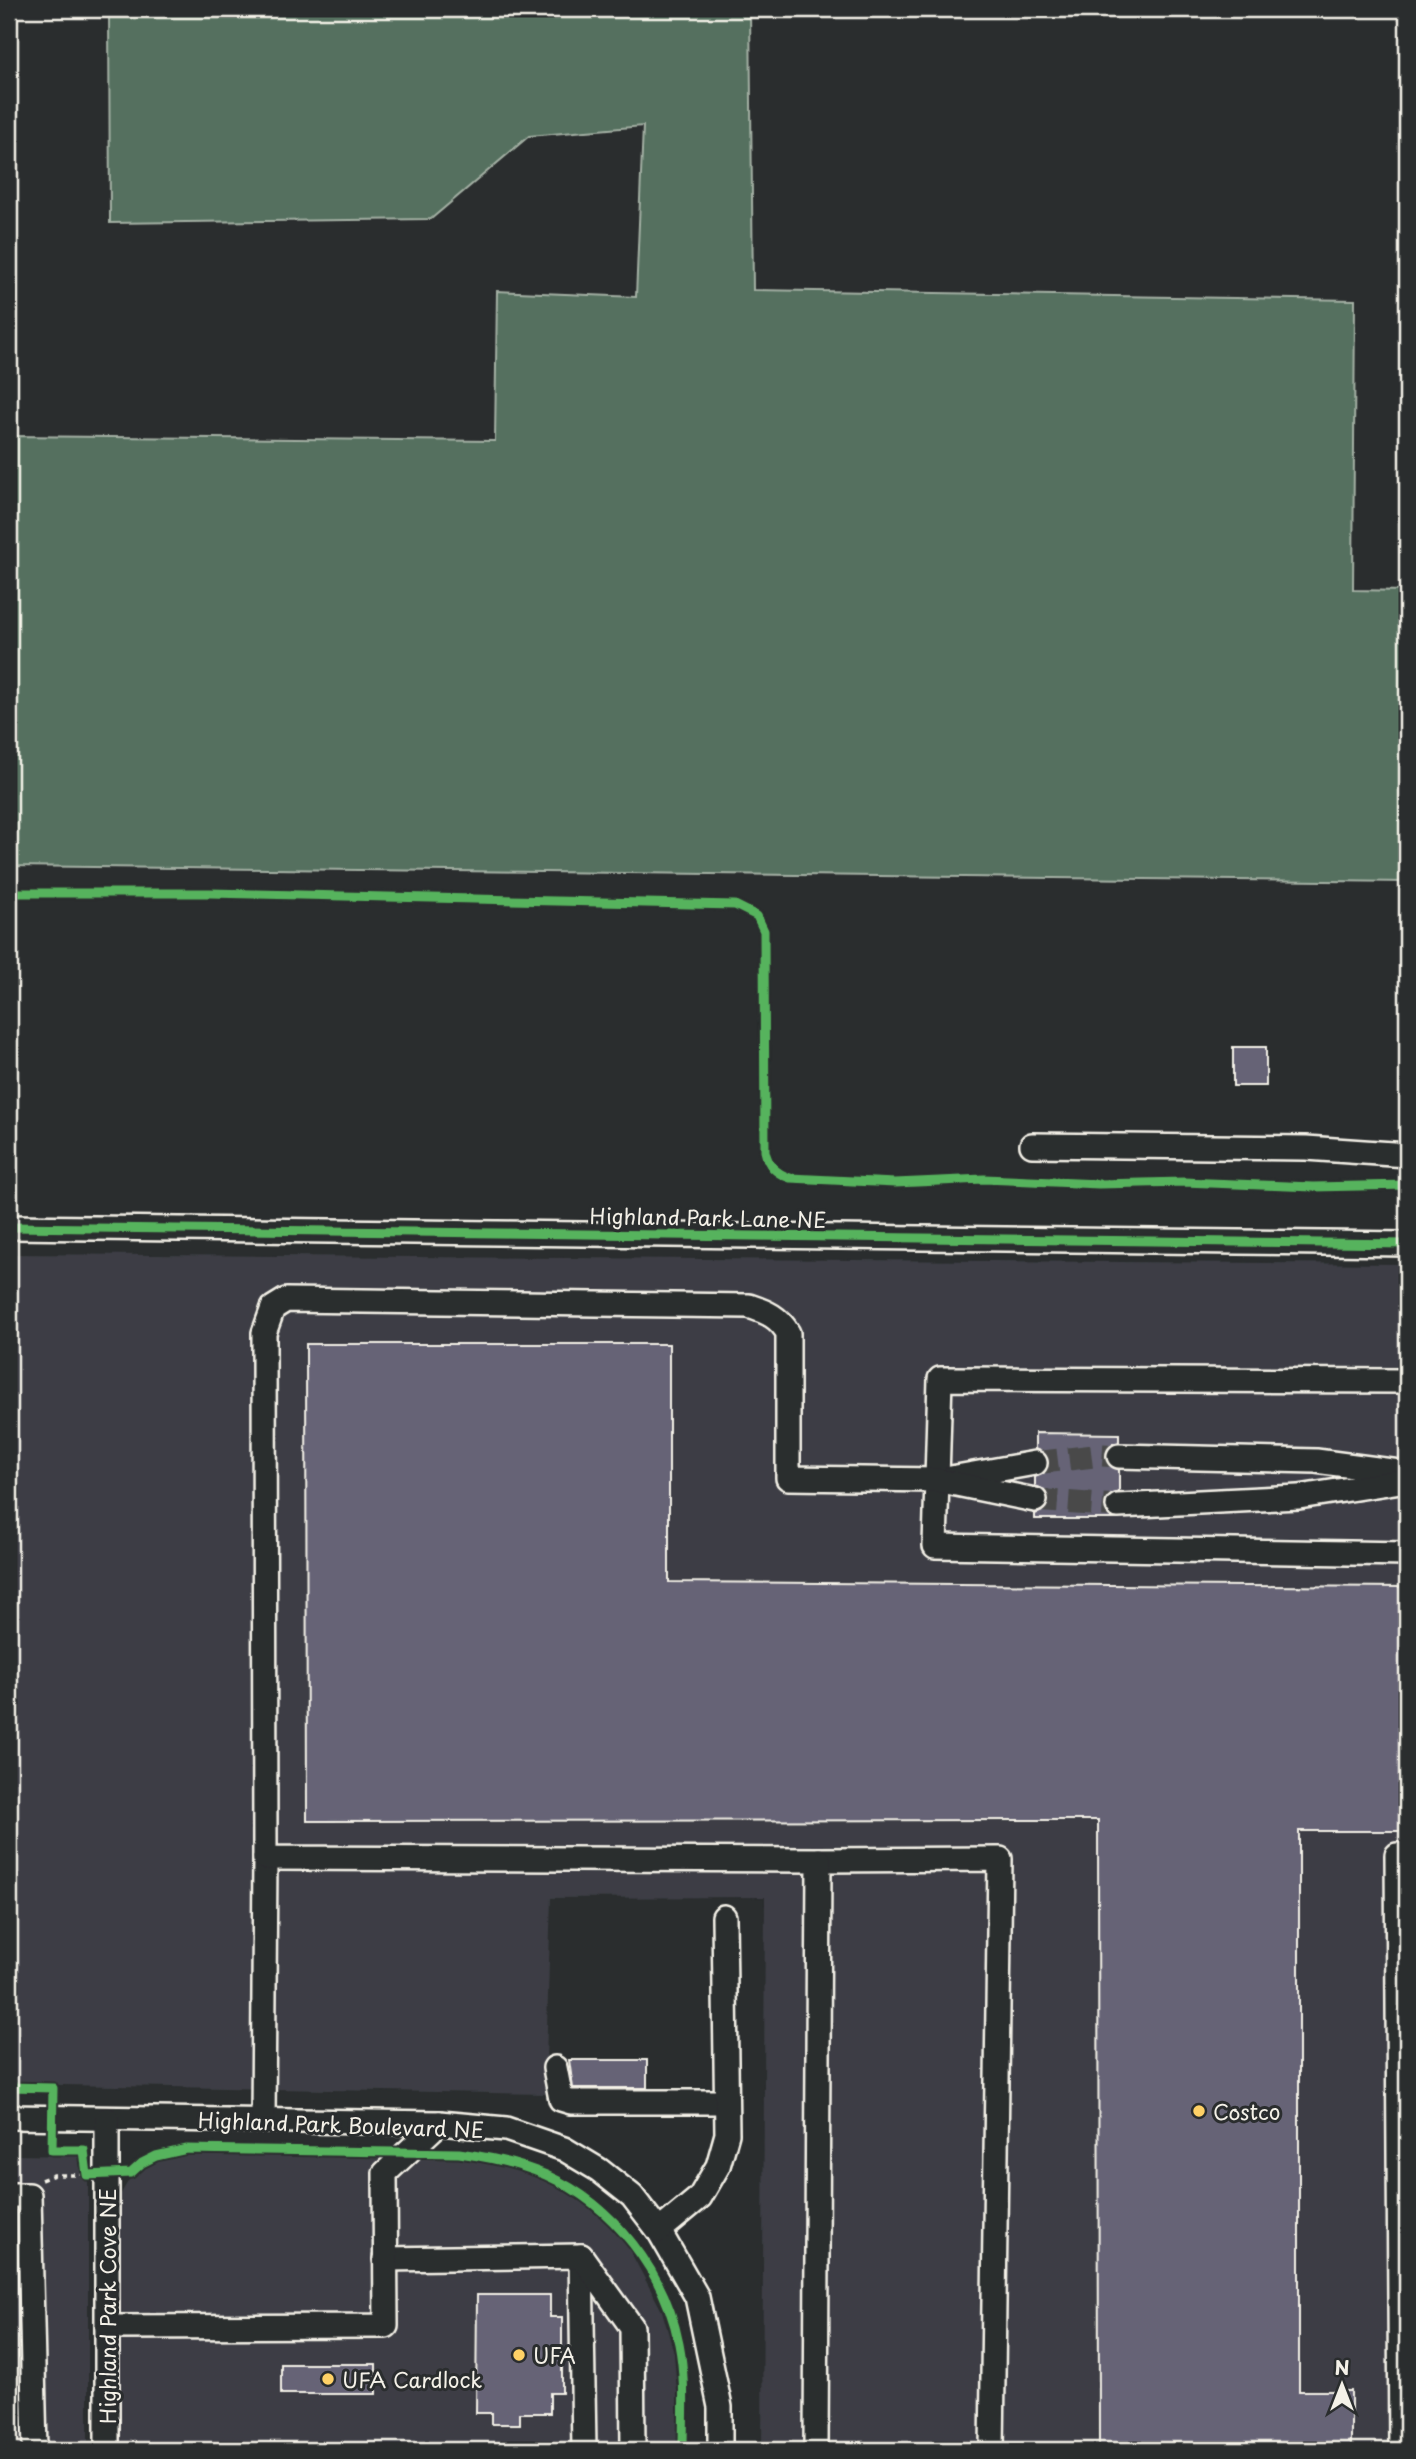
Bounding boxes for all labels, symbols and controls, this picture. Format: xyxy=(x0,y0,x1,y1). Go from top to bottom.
street label: Highland Park Lane NE xyxy=(589,1199,827,1235)
place label: Costco xyxy=(1213,2095,1280,2127)
street label: Highland Park Boulevard NE xyxy=(198,2103,484,2145)
marker: Costco xyxy=(1191,2103,1207,2119)
street label: Highland Park Cove NE xyxy=(91,2188,123,2424)
place label: UFA xyxy=(533,2339,576,2371)
marker: UFA xyxy=(511,2347,527,2363)
north arrow xyxy=(1308,2350,1378,2420)
text: N xyxy=(1334,2353,1350,2381)
place label: UFA Cardlock xyxy=(342,2363,482,2395)
marker: UFA Cardlock xyxy=(320,2371,336,2387)

